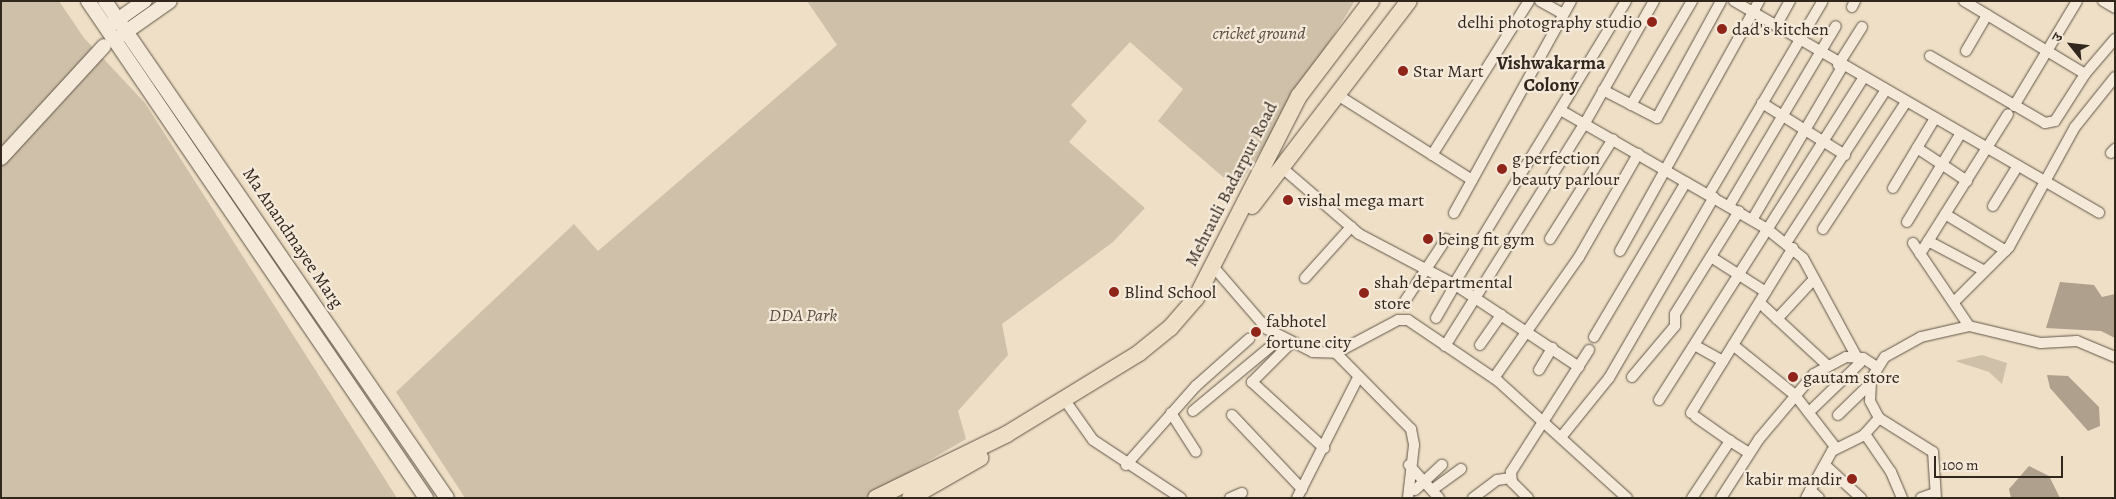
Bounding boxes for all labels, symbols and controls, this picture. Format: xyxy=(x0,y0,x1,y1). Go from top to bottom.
place label: delhi photography studio xyxy=(1458,11,1642,33)
marker: delhi photography studio xyxy=(1646,16,1658,28)
place label: dad's kitchen xyxy=(1732,18,1829,40)
north arrow xyxy=(2046,20,2096,70)
park label: cricket ground xyxy=(1212,22,1306,44)
marker: dad's kitchen xyxy=(1716,23,1728,35)
text: उ xyxy=(2047,30,2067,45)
district label: Vishwakarma Colony xyxy=(1497,53,1605,97)
place label: Star Mart xyxy=(1413,60,1484,82)
marker: Star Mart xyxy=(1397,65,1409,77)
street label: Mehrauli Badarpur Road xyxy=(1180,98,1282,270)
place label: g perfection beauty parlour xyxy=(1512,148,1620,190)
marker: g perfection beauty parlour xyxy=(1496,163,1508,175)
street label: Ma Anandmayee Marg xyxy=(238,164,348,312)
place label: vishal mega mart xyxy=(1298,189,1424,211)
marker: vishal mega mart xyxy=(1282,194,1294,206)
place label: being fit gym xyxy=(1438,228,1535,250)
marker: being fit gym xyxy=(1422,233,1434,245)
place label: shah departmental store xyxy=(1374,272,1512,314)
place label: Blind School xyxy=(1124,281,1216,303)
marker: Blind School xyxy=(1108,286,1120,298)
marker: shah departmental store xyxy=(1358,287,1370,299)
park label: DDA Park xyxy=(769,304,837,326)
place label: fabhotel fortune city xyxy=(1266,311,1351,354)
marker: fabhotel fortune city xyxy=(1250,326,1262,338)
place label: gautam store xyxy=(1803,366,1900,388)
marker: gautam store xyxy=(1787,371,1799,383)
scale bar xyxy=(1936,446,2065,478)
text: 100 m xyxy=(1942,455,1979,475)
place label: kabir mandir xyxy=(1745,468,1842,490)
marker: kabir mandir xyxy=(1846,473,1858,485)

